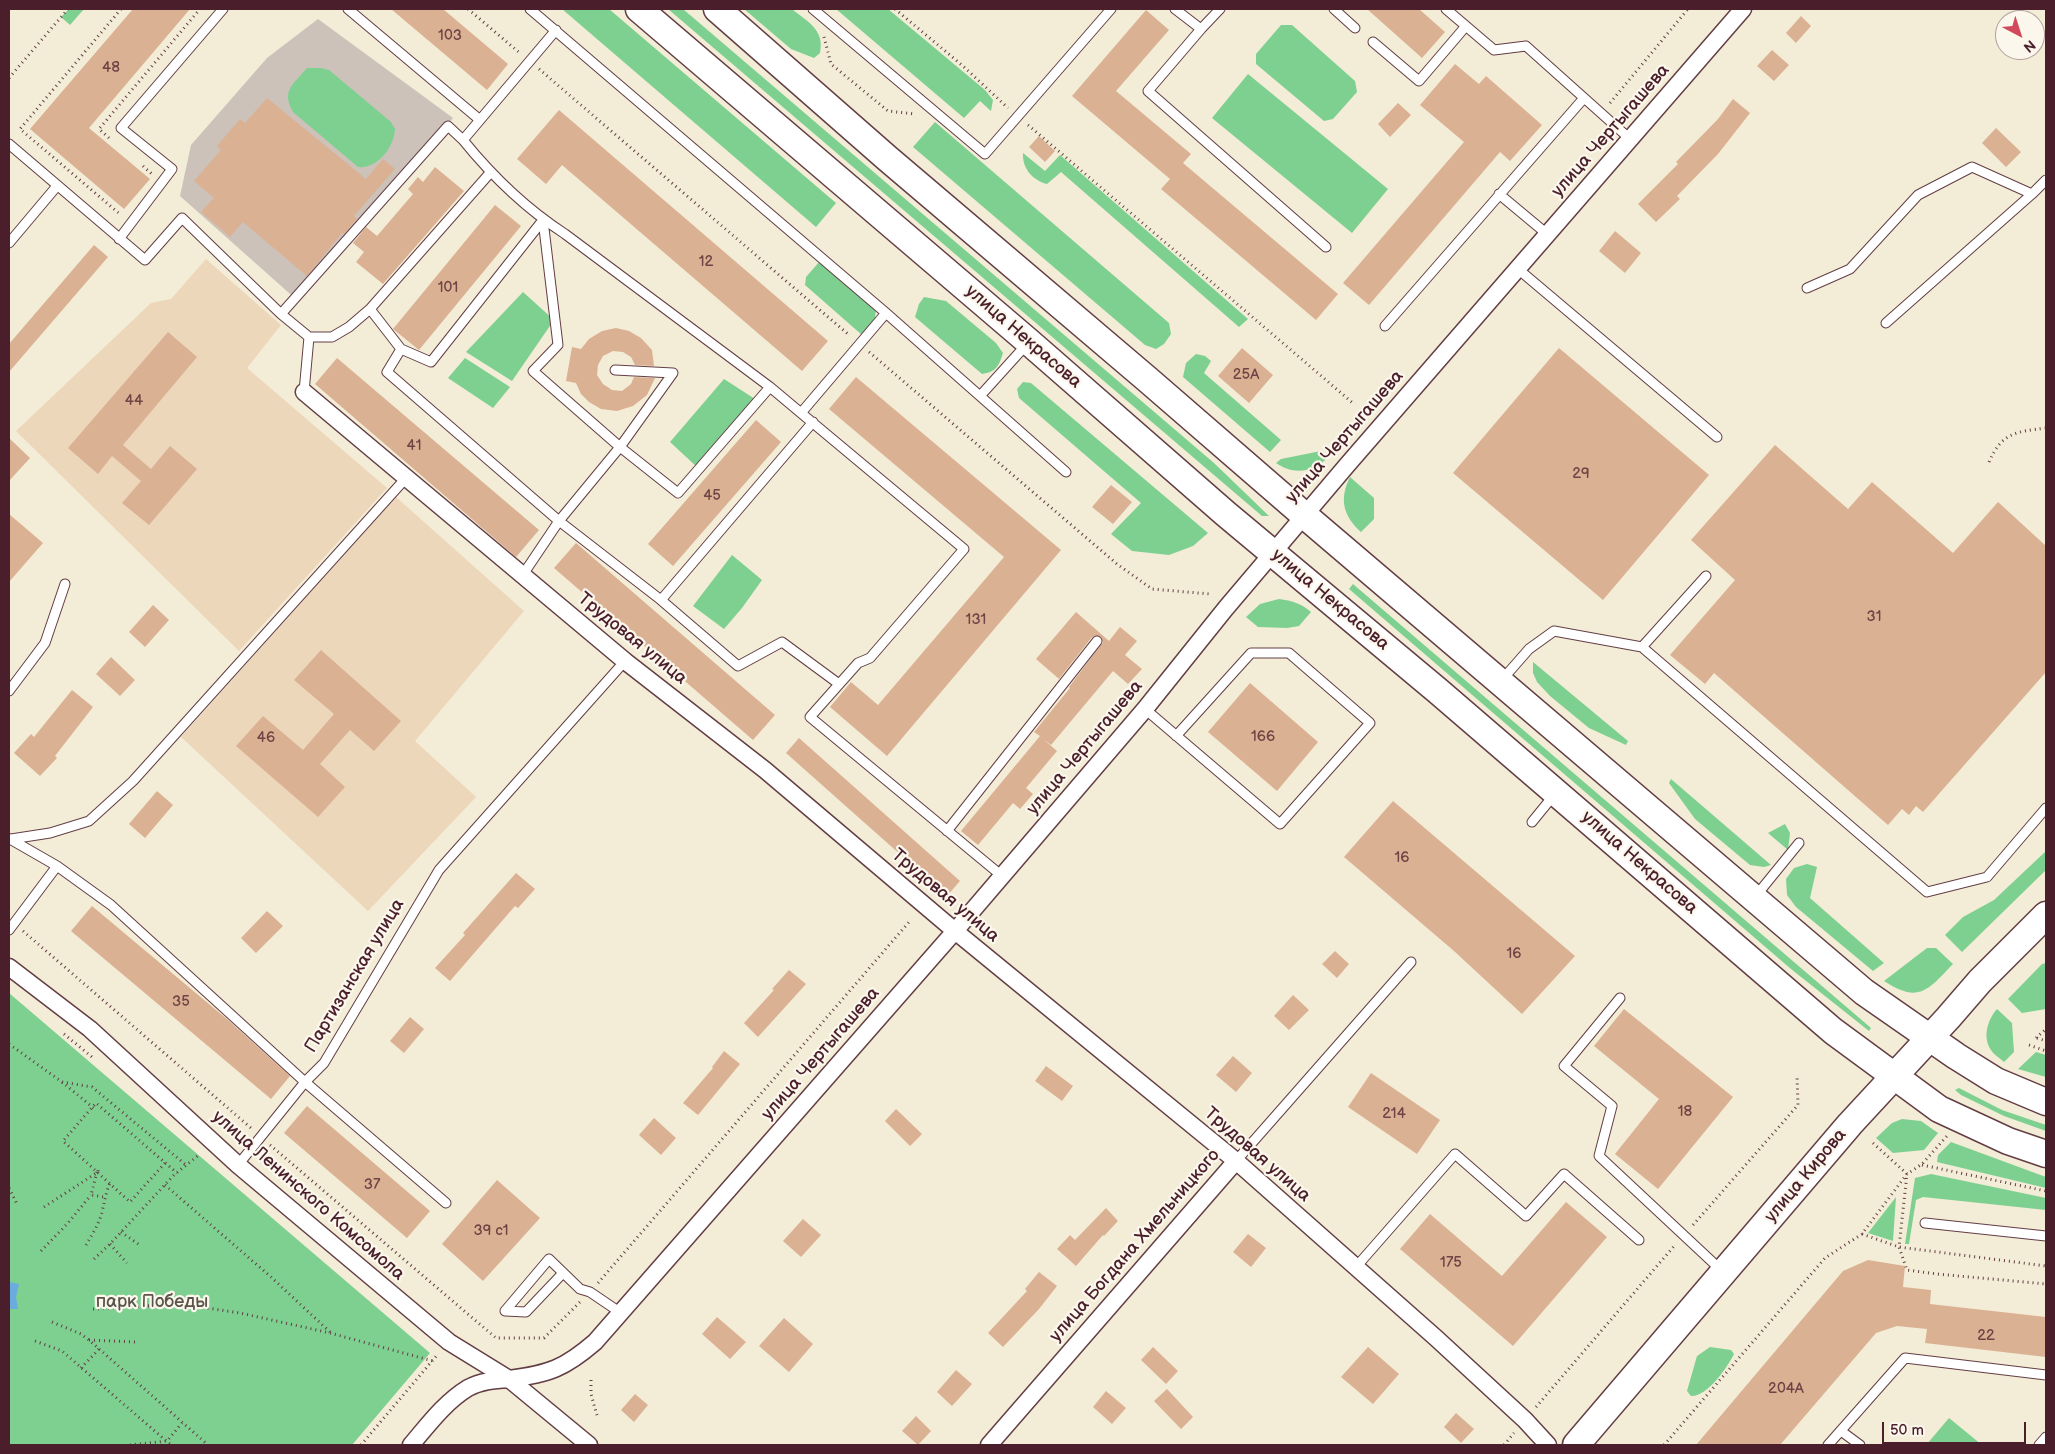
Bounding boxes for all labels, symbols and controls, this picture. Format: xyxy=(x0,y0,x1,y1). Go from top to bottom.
north arrow xyxy=(1995,10,2045,60)
house number: 103 xyxy=(438,27,462,45)
text: N xyxy=(2020,36,2039,56)
house number: 48 xyxy=(102,59,120,77)
street label: улица Чертыгашева xyxy=(1547,60,1675,202)
house number: 12 xyxy=(699,253,713,271)
house number: 101 xyxy=(438,279,458,297)
street label: улица Некрасова xyxy=(961,281,1085,393)
house number: 25А xyxy=(1233,366,1259,384)
street label: улица Чертыгашева xyxy=(1281,366,1409,508)
house number: 44 xyxy=(125,392,143,410)
house number: 41 xyxy=(407,437,421,455)
house number: 29 xyxy=(1572,465,1590,483)
house number: 45 xyxy=(703,487,721,505)
street label: улица Некрасова xyxy=(1267,545,1393,655)
street label: Трудовая улица xyxy=(573,588,691,690)
house number: 31 xyxy=(1866,608,1882,626)
house number: 131 xyxy=(966,611,986,629)
street label: улица Чертыгашева xyxy=(1022,676,1148,820)
house number: 166 xyxy=(1251,728,1275,746)
house number: 46 xyxy=(257,729,275,747)
street label: улица Некрасова xyxy=(1577,807,1701,919)
street label: Трудовая улица xyxy=(887,845,1003,947)
house number: 16 xyxy=(1395,849,1409,867)
street label: Партизанская улица xyxy=(301,895,409,1057)
house number: 16 xyxy=(1507,945,1521,963)
street label: улица Чертыгашева xyxy=(757,983,885,1125)
house number: 35 xyxy=(172,993,190,1011)
street label: Трудовая улица xyxy=(1199,1103,1315,1207)
house number: 18 xyxy=(1678,1103,1692,1121)
house number: 214 xyxy=(1382,1105,1406,1123)
street label: улица Ленинского Комсомола xyxy=(207,1107,409,1285)
street label: улица Кирова xyxy=(1760,1125,1852,1227)
street label: улица Богдана Хмельницкого xyxy=(1045,1145,1225,1347)
house number: 37 xyxy=(364,1176,380,1194)
house number: 39 с1 xyxy=(473,1222,509,1240)
house number: 175 xyxy=(1440,1254,1462,1272)
park label: парк Победы xyxy=(96,1291,208,1313)
house number: 22 xyxy=(1977,1327,1995,1345)
house number: 204А xyxy=(1768,1380,1804,1398)
scale bar xyxy=(1885,1412,2029,1444)
text: 50 m xyxy=(1890,1421,1924,1440)

